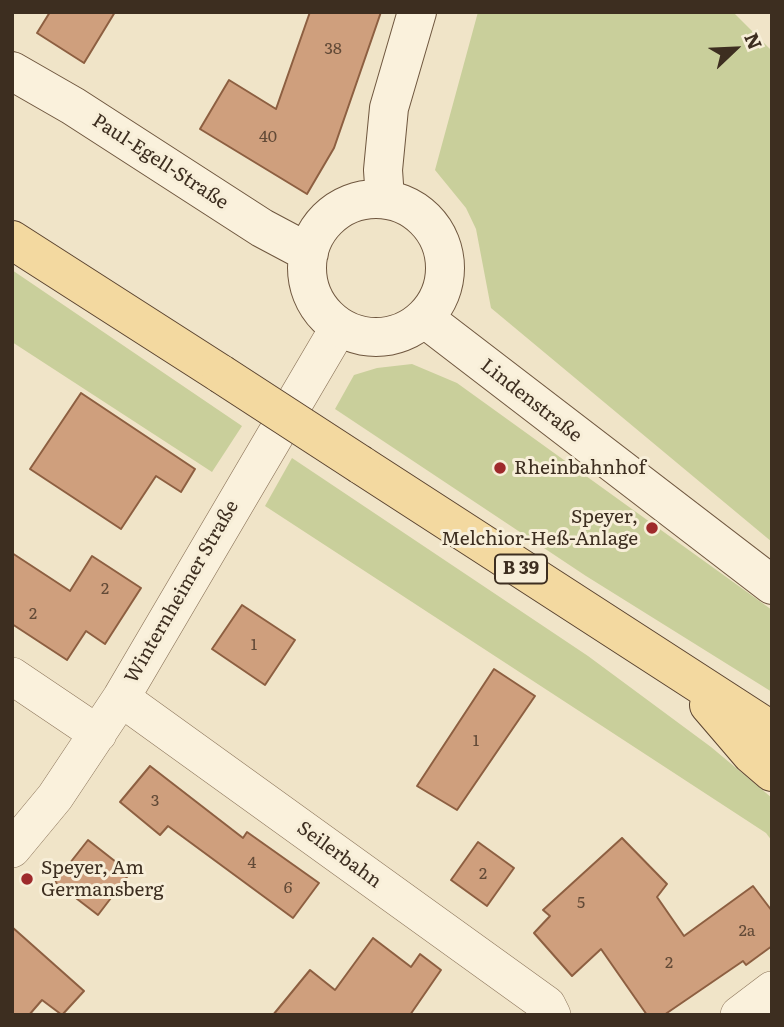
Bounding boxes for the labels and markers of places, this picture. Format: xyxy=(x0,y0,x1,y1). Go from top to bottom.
place label: Rheinbahnhof xyxy=(514,457,646,479)
marker: Rheinbahnhof xyxy=(492,460,508,476)
place label: Speyer, Melchior-Heß-Anlage xyxy=(441,506,638,550)
marker: Speyer, Melchior-Heß-Anlage xyxy=(644,520,660,536)
place label: Speyer, Am Germansberg xyxy=(41,857,164,901)
marker: Speyer, Am Germansberg xyxy=(19,871,35,887)

